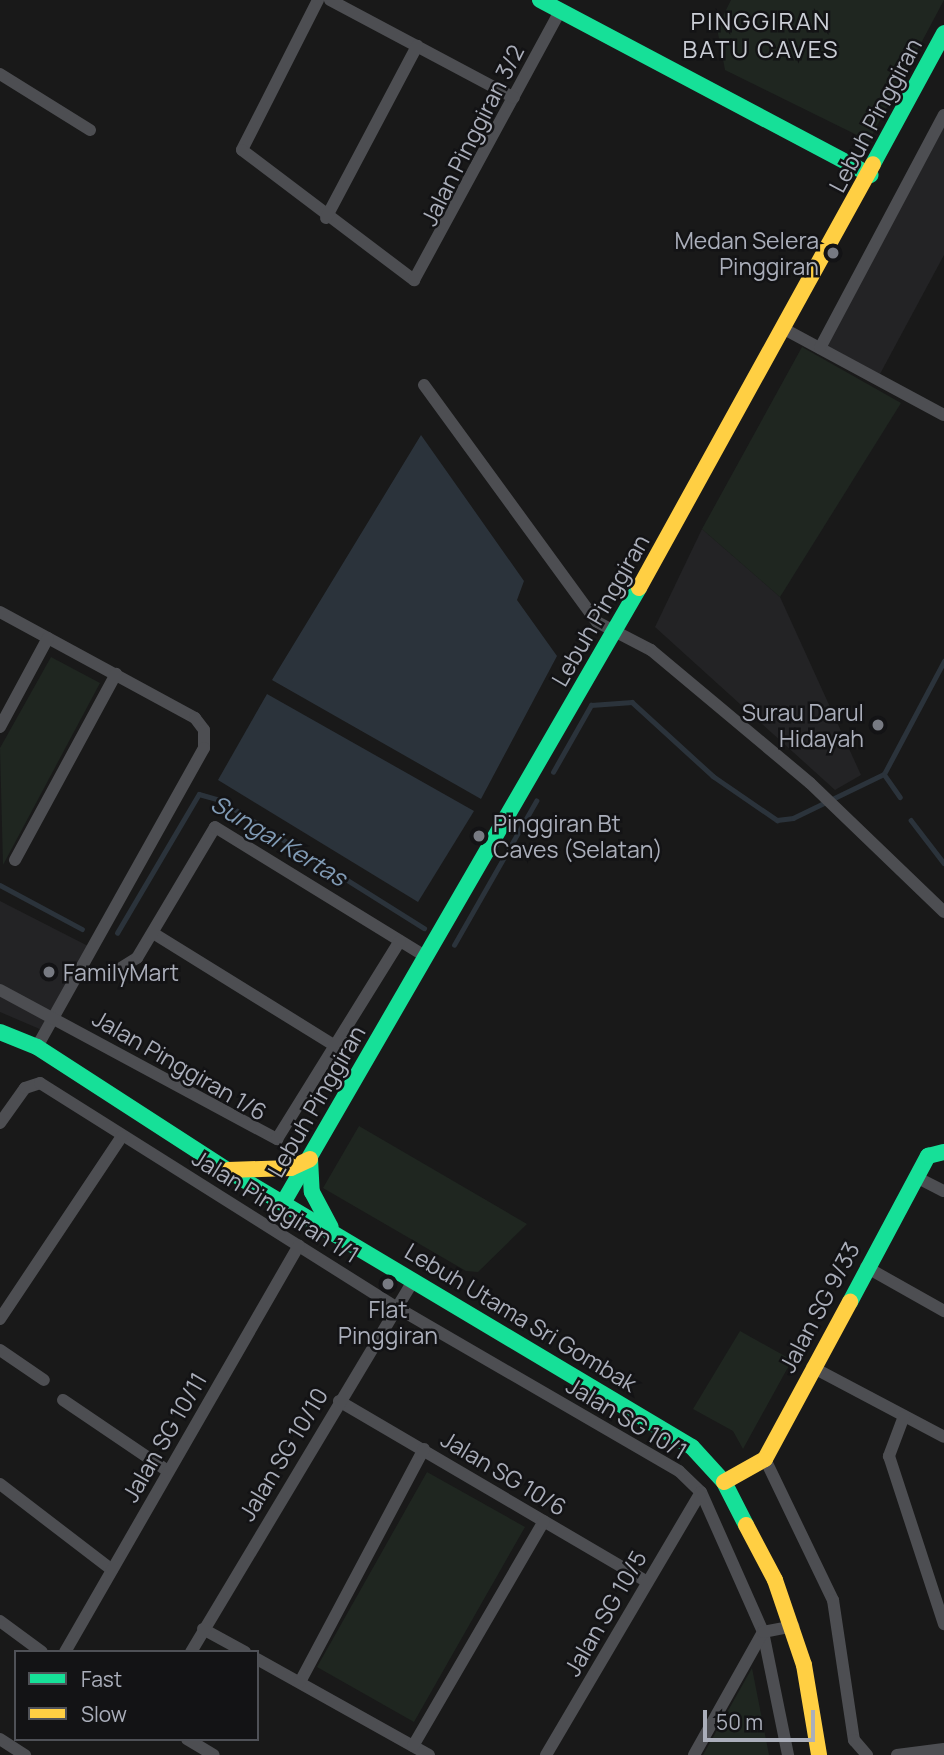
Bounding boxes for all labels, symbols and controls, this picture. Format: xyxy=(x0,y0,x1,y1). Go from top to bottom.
district label: PINGGIRAN BATU CAVES xyxy=(684,7,838,63)
street label: Lebuh Pinggiran xyxy=(823,33,927,197)
street label: Jalan Pinggiran 3/2 xyxy=(415,40,529,230)
place label: Medan Selera Pinggiran xyxy=(675,226,819,280)
marker: Medan Selera Pinggiran xyxy=(825,245,841,261)
street label: Lebuh Pinggiran xyxy=(545,529,655,691)
place label: Surau Darul Hidayah xyxy=(742,698,864,752)
marker: Surau Darul Hidayah xyxy=(870,717,886,733)
water label: Sungai Kertas xyxy=(206,788,352,892)
place label: Pinggiran Bt Caves (Selatan) xyxy=(493,809,663,863)
marker: Pinggiran Bt Caves (Selatan) xyxy=(471,828,487,844)
place label: FamilyMart xyxy=(63,958,179,986)
marker: FamilyMart xyxy=(41,964,57,980)
street label: Jalan Pinggiran 1/6 xyxy=(88,1004,272,1126)
street label: Lebuh Pinggiran xyxy=(261,1020,371,1182)
street label: Jalan Pinggiran 1/1 xyxy=(188,1144,364,1268)
street label: Lebuh Utama Sri Gombak xyxy=(400,1237,642,1397)
street label: Jalan SG 9/33 xyxy=(773,1237,865,1377)
marker: Flat Pinggiran xyxy=(380,1276,396,1292)
place label: Flat Pinggiran xyxy=(338,1295,438,1349)
street label: Jalan SG 10/11 xyxy=(116,1367,212,1507)
street label: Jalan SG 10/1 xyxy=(562,1371,692,1465)
street label: Jalan SG 10/10 xyxy=(233,1383,333,1525)
street label: Jalan SG 10/6 xyxy=(436,1425,572,1521)
street label: Jalan SG 10/5 xyxy=(558,1545,652,1681)
legend xyxy=(14,1650,259,1741)
text: Fast xyxy=(81,1665,122,1693)
scale bar xyxy=(706,1696,818,1740)
text: Slow xyxy=(81,1700,127,1728)
text: 50 m xyxy=(716,1708,763,1736)

